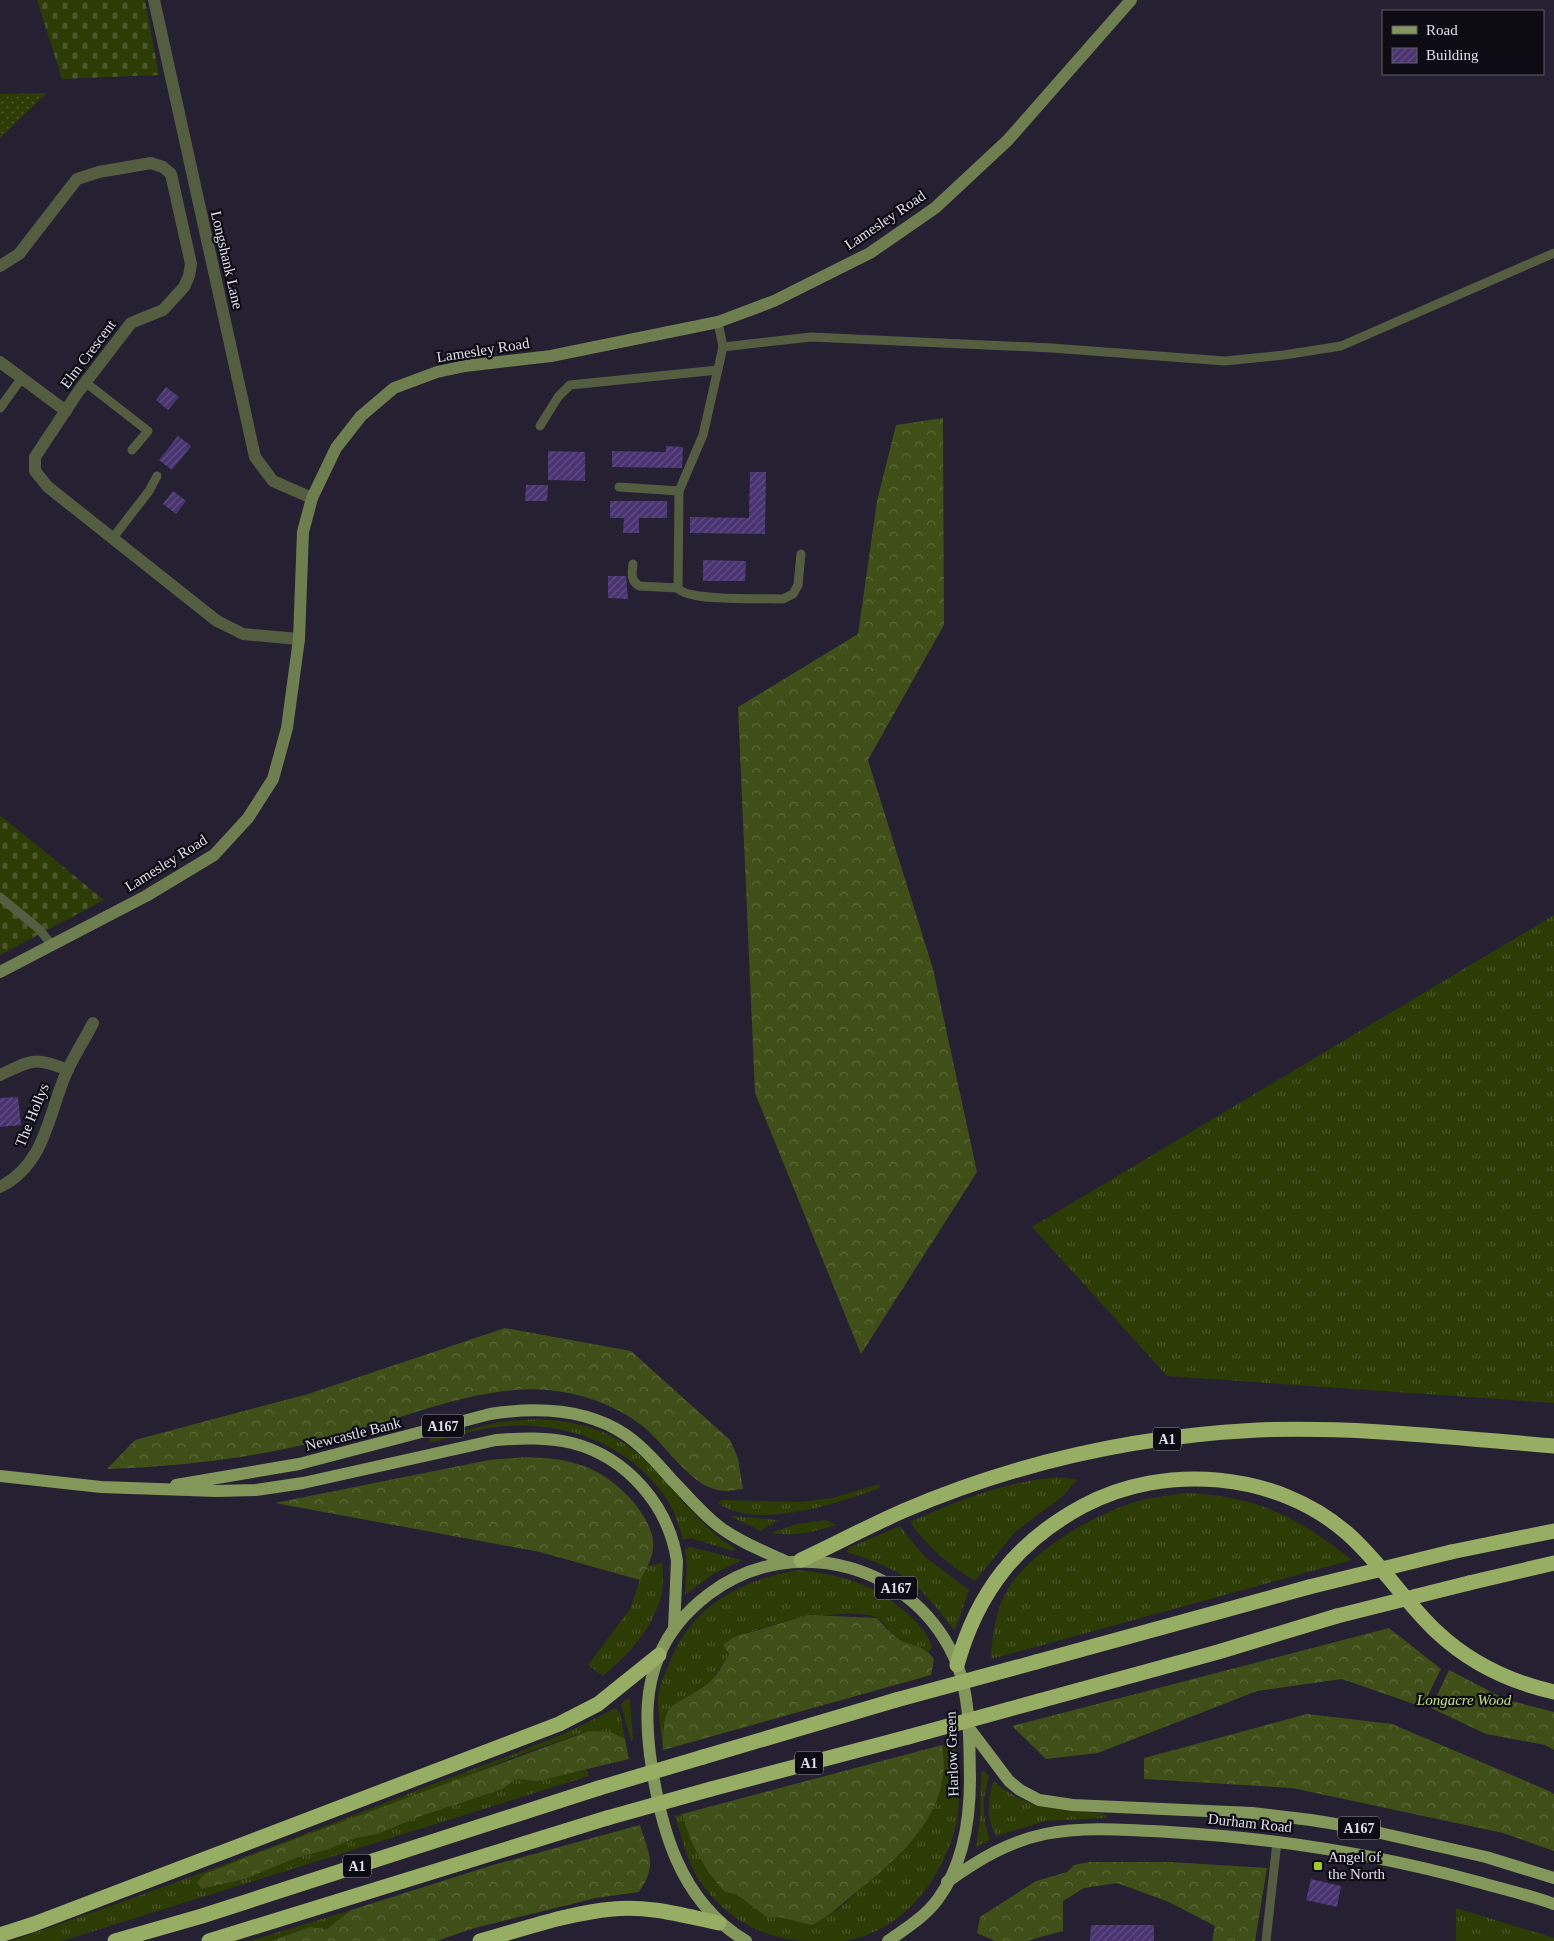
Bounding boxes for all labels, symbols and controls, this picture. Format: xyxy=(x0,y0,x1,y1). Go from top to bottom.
legend xyxy=(1382,10,1544,75)
text: Road xyxy=(1426,22,1458,38)
text: Building xyxy=(1426,47,1479,63)
street label: Lamesley Road xyxy=(842,187,929,253)
street label: Longshank Lane xyxy=(208,209,246,311)
street label: Elm Crescent xyxy=(57,316,119,391)
street label: Lamesley Road xyxy=(435,335,531,365)
street label: Lamesley Road xyxy=(122,831,210,895)
street label: The Hollys xyxy=(12,1081,52,1149)
street label: Newcastle Bank xyxy=(304,1414,403,1454)
road number: A167 xyxy=(422,1414,464,1438)
road number: A1 xyxy=(1153,1428,1181,1450)
road number: A167 xyxy=(875,1576,917,1600)
park label: Longacre Wood xyxy=(1416,1692,1512,1708)
street label: Harlow Green xyxy=(942,1711,961,1797)
road number: A1 xyxy=(795,1752,823,1775)
street label: Durham Road xyxy=(1207,1811,1293,1835)
road number: A167 xyxy=(1338,1816,1380,1840)
place label: Angel of the North xyxy=(1328,1849,1386,1882)
road number: A1 xyxy=(343,1854,371,1878)
marker: Angel of the North xyxy=(1312,1860,1324,1872)

